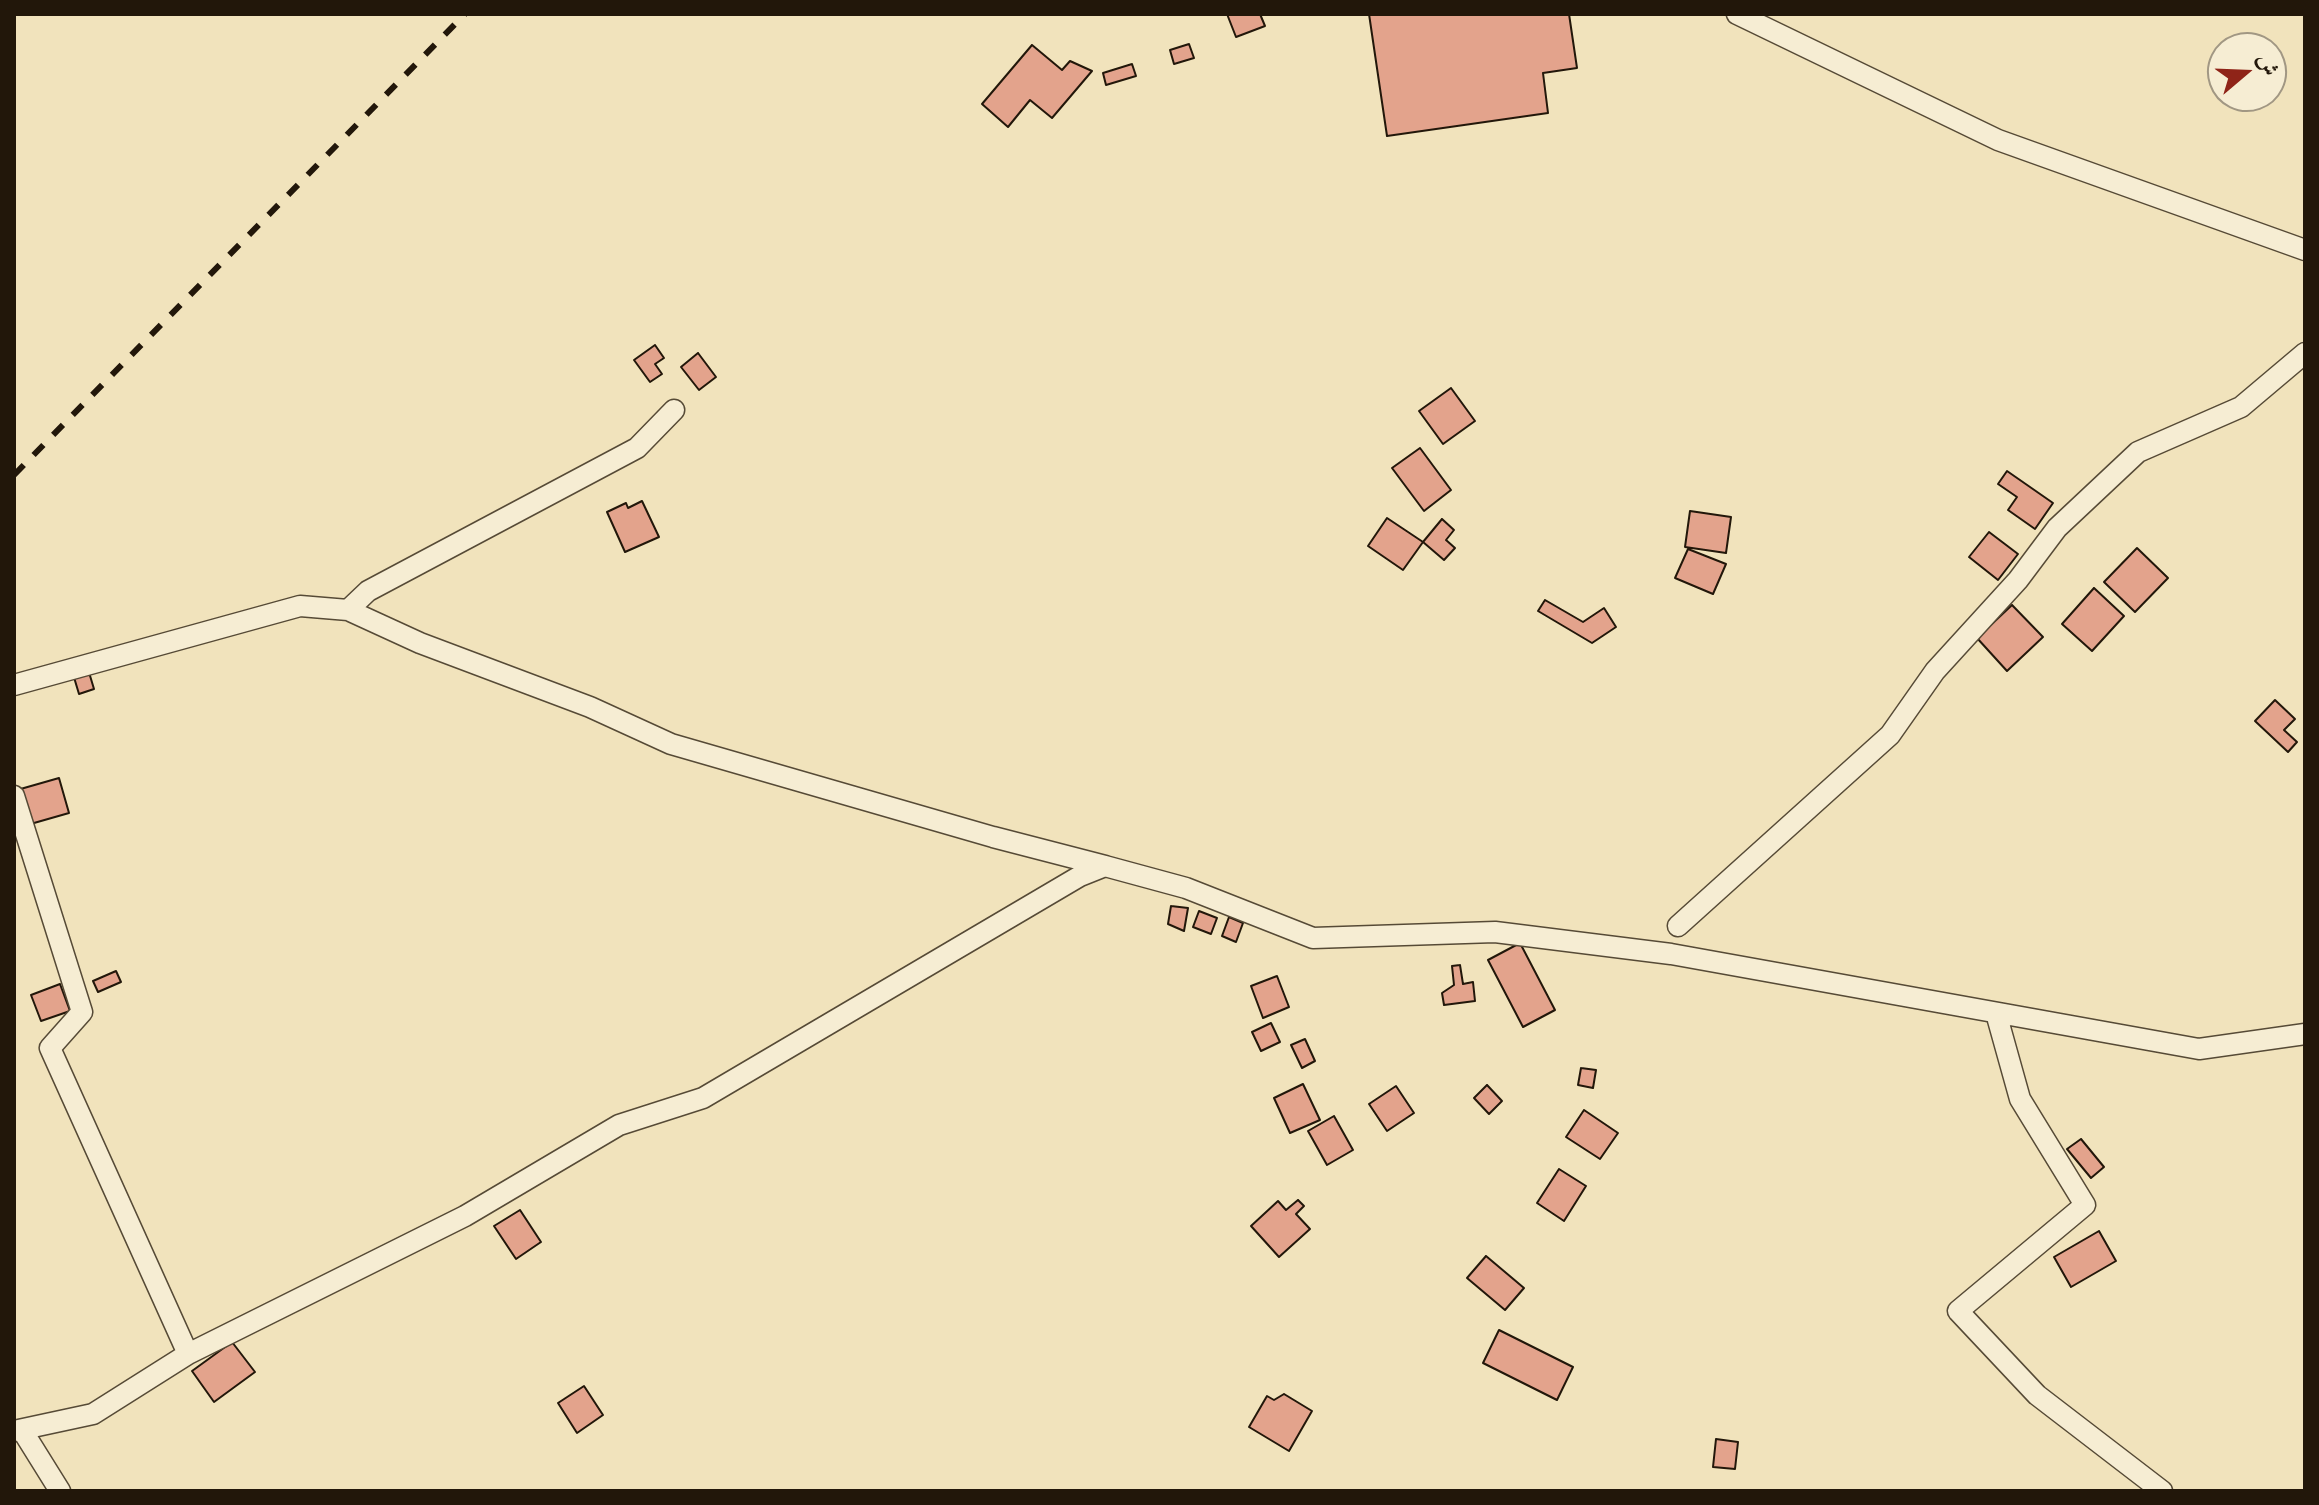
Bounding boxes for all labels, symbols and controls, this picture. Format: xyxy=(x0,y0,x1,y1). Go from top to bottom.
north arrow xyxy=(2207,32,2287,112)
text: ش xyxy=(2251,50,2286,80)

